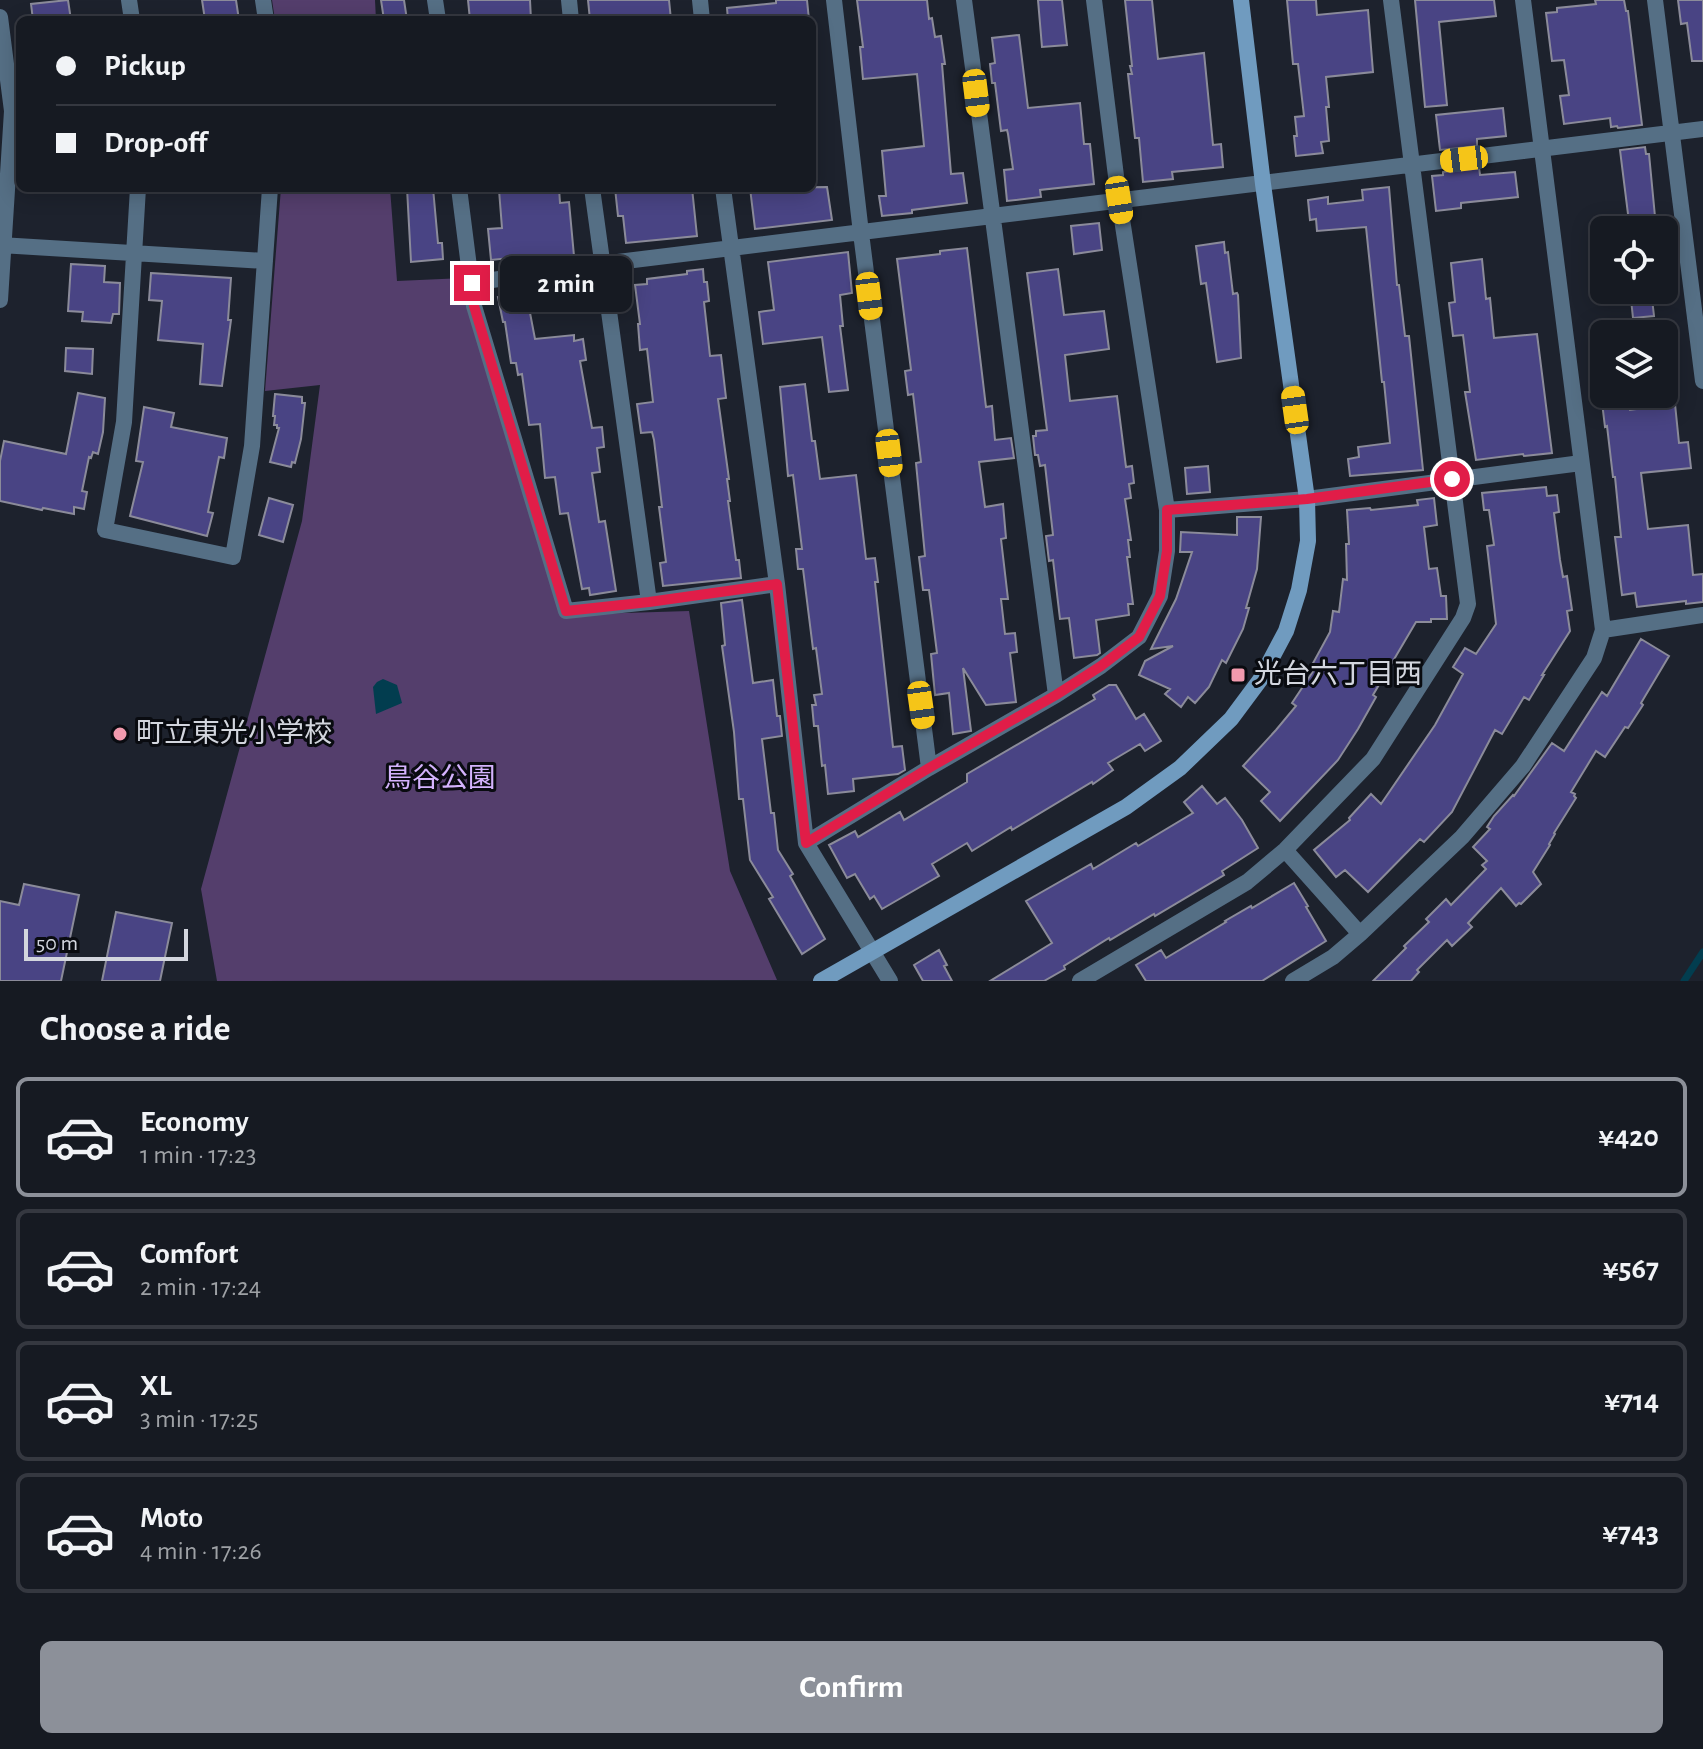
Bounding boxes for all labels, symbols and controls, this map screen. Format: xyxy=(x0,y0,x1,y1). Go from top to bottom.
text: Pickup xyxy=(104,51,186,81)
car xyxy=(961,68,991,118)
text: Drop-off xyxy=(104,128,207,158)
car xyxy=(1439,144,1489,174)
car xyxy=(1103,174,1135,226)
map controls xyxy=(1590,216,1678,408)
button: locate xyxy=(1590,216,1678,304)
callout: 2 min xyxy=(500,255,632,311)
route end xyxy=(454,265,490,301)
text: 2 min xyxy=(537,271,595,297)
car xyxy=(854,271,884,321)
button: layers xyxy=(1590,320,1678,408)
car xyxy=(1280,385,1310,435)
car xyxy=(874,428,904,478)
route start xyxy=(1434,461,1470,497)
place label: 光台六丁目西 xyxy=(1254,659,1422,689)
marker: 光台六丁目西 xyxy=(1229,666,1247,684)
car xyxy=(906,680,936,730)
place label: 町立東光小学校 xyxy=(136,718,332,748)
marker: 町立東光小学校 xyxy=(111,725,129,743)
park label: 鳥谷公園 xyxy=(384,763,496,793)
scale bar xyxy=(24,925,188,961)
text: 50 m xyxy=(36,932,78,954)
text: Choose a ride xyxy=(40,1011,230,1047)
icon: car xyxy=(44,1101,116,1173)
text: Economy xyxy=(140,1107,249,1137)
text: ¥420 xyxy=(1598,1122,1659,1152)
text: 1 min · 17:23 xyxy=(140,1142,257,1168)
icon: car xyxy=(44,1233,116,1305)
text: Comfort xyxy=(140,1239,239,1269)
text: ¥567 xyxy=(1603,1254,1659,1284)
text: 2 min · 17:24 xyxy=(140,1274,261,1300)
icon: car xyxy=(44,1365,116,1437)
text: XL xyxy=(140,1371,172,1401)
text: ¥714 xyxy=(1604,1386,1659,1416)
text: 3 min · 17:25 xyxy=(140,1406,258,1432)
icon: car xyxy=(44,1497,116,1569)
text: Moto xyxy=(140,1503,203,1533)
text: ¥743 xyxy=(1602,1518,1659,1548)
text: 4 min · 17:26 xyxy=(140,1538,262,1564)
button: Confirm xyxy=(40,1641,1663,1733)

